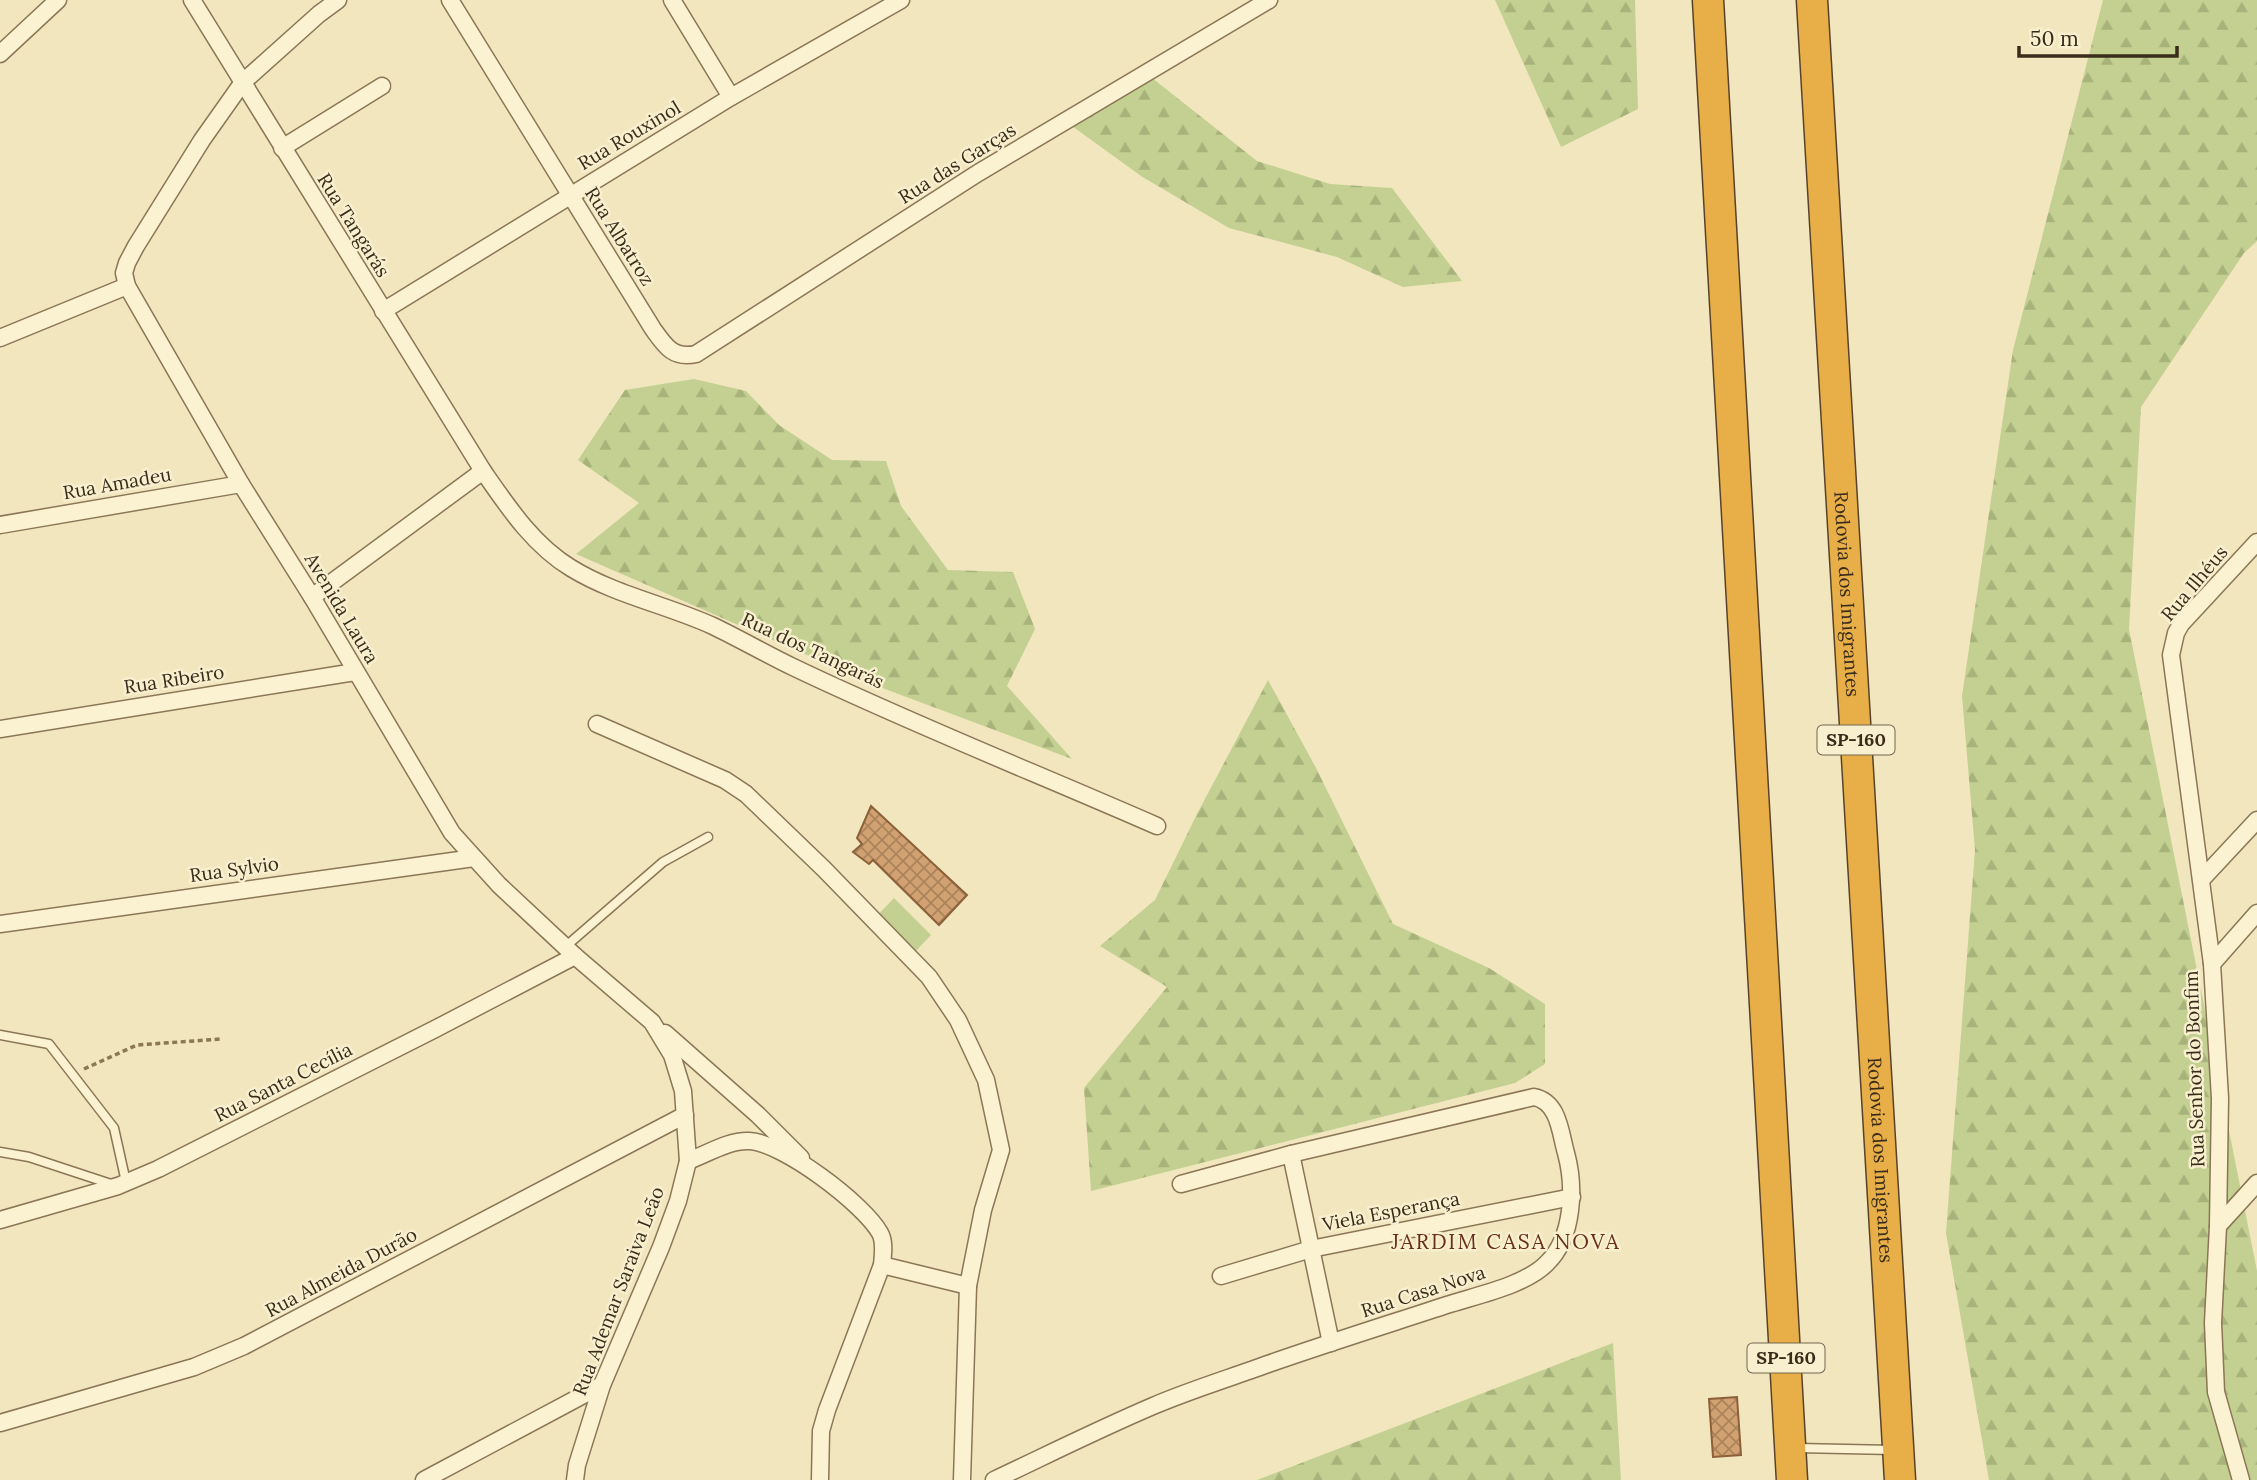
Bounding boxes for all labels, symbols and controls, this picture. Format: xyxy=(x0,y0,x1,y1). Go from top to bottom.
scale bar xyxy=(2019,14,2176,58)
text: 50 m xyxy=(2030,25,2079,52)
street label: Rua Rouxinol xyxy=(573,95,685,175)
street label: Rua das Garças xyxy=(894,117,1020,209)
street label: Rua Tangarás xyxy=(313,169,396,282)
street label: Rua Albatroz xyxy=(580,182,660,290)
street label: Rua Amadeu xyxy=(61,462,173,504)
street label: Rodovia dos Imigrantes xyxy=(1829,490,1865,698)
street label: Rua Ilhéus xyxy=(2155,540,2233,626)
street label: Avenida Laura xyxy=(299,548,384,668)
street label: Rua dos Tangarás xyxy=(738,606,888,694)
street label: Rua Ribeiro xyxy=(122,659,226,699)
road number: SP-160 xyxy=(1818,726,1895,754)
street label: Rua Sylvio xyxy=(188,851,280,887)
street label: Rua Senhor do Bonfim xyxy=(2179,970,2209,1168)
street label: Rua Santa Cecília xyxy=(210,1037,356,1127)
street label: Rodovia dos Imigrantes xyxy=(1863,1056,1899,1264)
street label: Rua Ademar Saraiva Leão xyxy=(567,1183,669,1399)
street label: Viela Esperança xyxy=(1319,1186,1462,1236)
street label: Rua Almeida Durão xyxy=(261,1222,421,1322)
district label: JARDIM CASA NOVA xyxy=(1390,1228,1621,1255)
street label: Rua Casa Nova xyxy=(1358,1260,1488,1322)
road number: SP-160 xyxy=(1748,1344,1824,1372)

